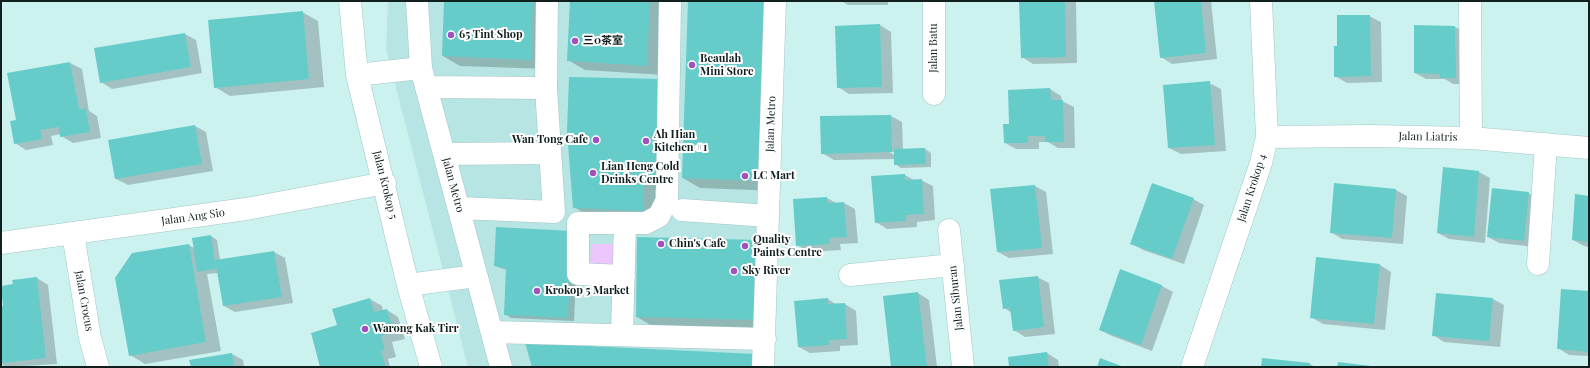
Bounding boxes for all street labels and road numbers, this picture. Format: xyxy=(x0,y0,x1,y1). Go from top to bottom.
street label: Jalan Batu xyxy=(927,23,941,73)
street label: Jalan Metro xyxy=(763,96,779,152)
street label: Jalan Liatris xyxy=(1398,130,1458,144)
street label: Jalan Krokop 5 xyxy=(370,149,400,221)
street label: Jalan Krokop 4 xyxy=(1235,152,1269,224)
street label: Jalan Metro xyxy=(439,156,467,214)
street label: Jalan Ang Sio xyxy=(160,206,226,228)
street label: Jalan Siburan xyxy=(946,265,966,331)
street label: Jalan Crocus xyxy=(72,269,96,333)

